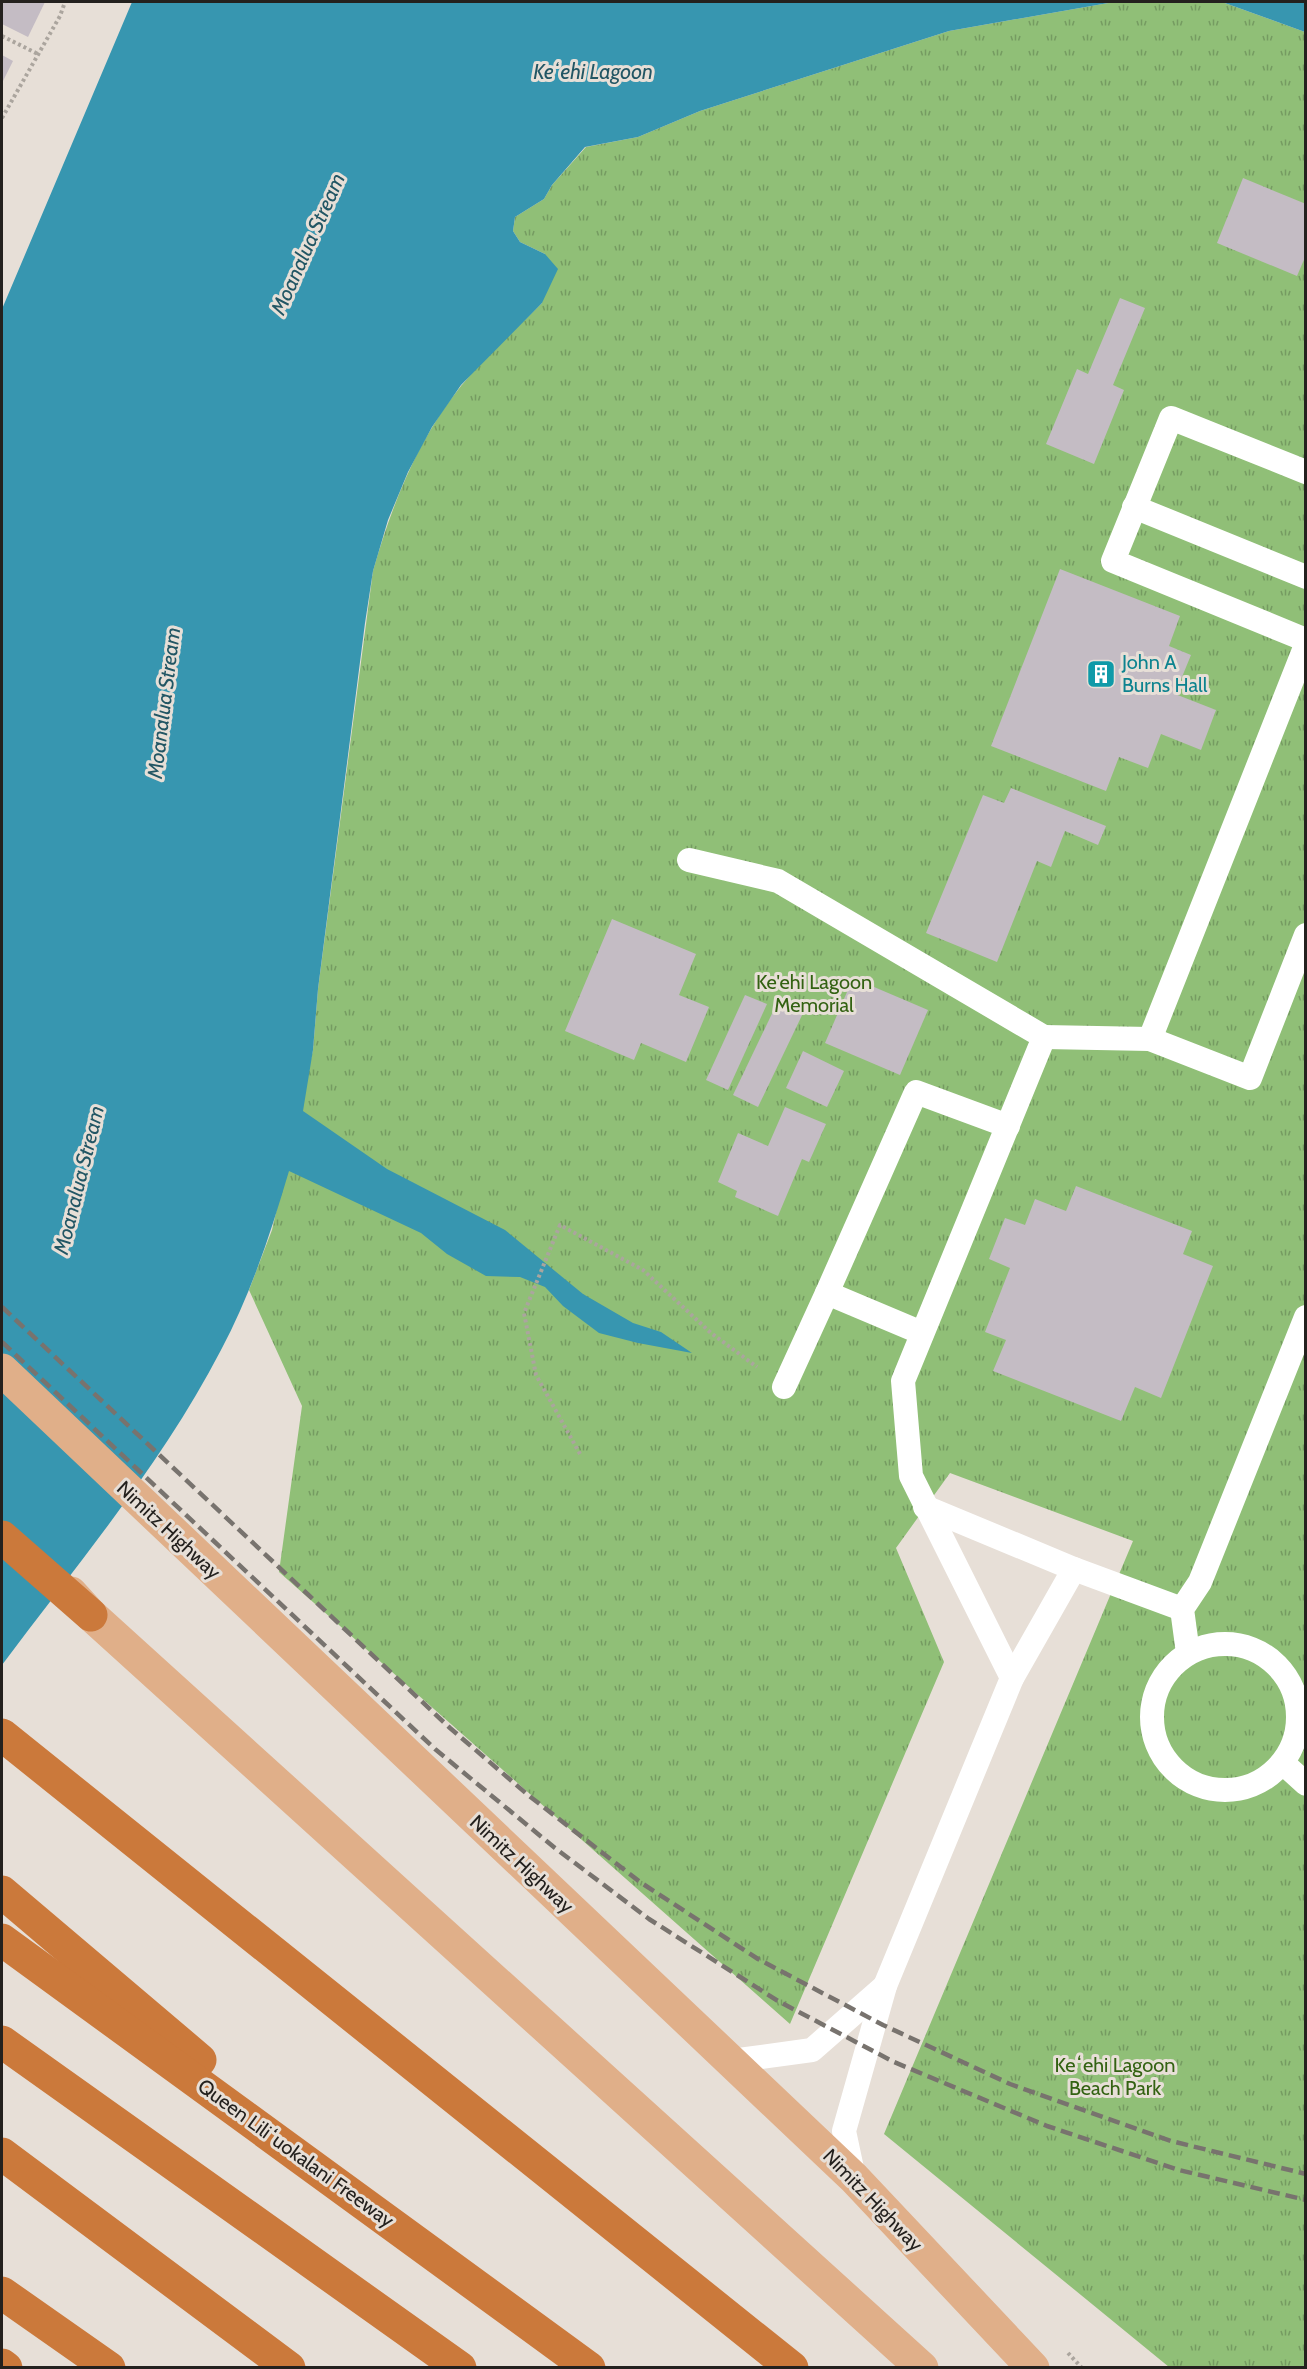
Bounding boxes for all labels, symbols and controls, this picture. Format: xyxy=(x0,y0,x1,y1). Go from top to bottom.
water label: Keʻehi Lagoon xyxy=(533,59,653,84)
water label: Moanalua Stream xyxy=(265,169,350,319)
water label: Moanalua Stream xyxy=(142,626,185,781)
place label: John A Burns Hall xyxy=(1121,650,1208,697)
building icon: John A Burns Hall xyxy=(1085,658,1117,690)
park label: Ke'ehi Lagoon Memorial xyxy=(756,970,872,1017)
water label: Moanalua Stream xyxy=(48,1103,109,1258)
street label: Nimitz Highway xyxy=(112,1476,226,1584)
street label: Nimitz Highway xyxy=(465,1810,579,1918)
park label: Keʻehi Lagoon Beach Park xyxy=(1055,2053,1175,2100)
street label: Queen Liliʻuokalani Freeway xyxy=(193,2074,399,2232)
street label: Nimitz Highway xyxy=(818,2144,928,2256)

